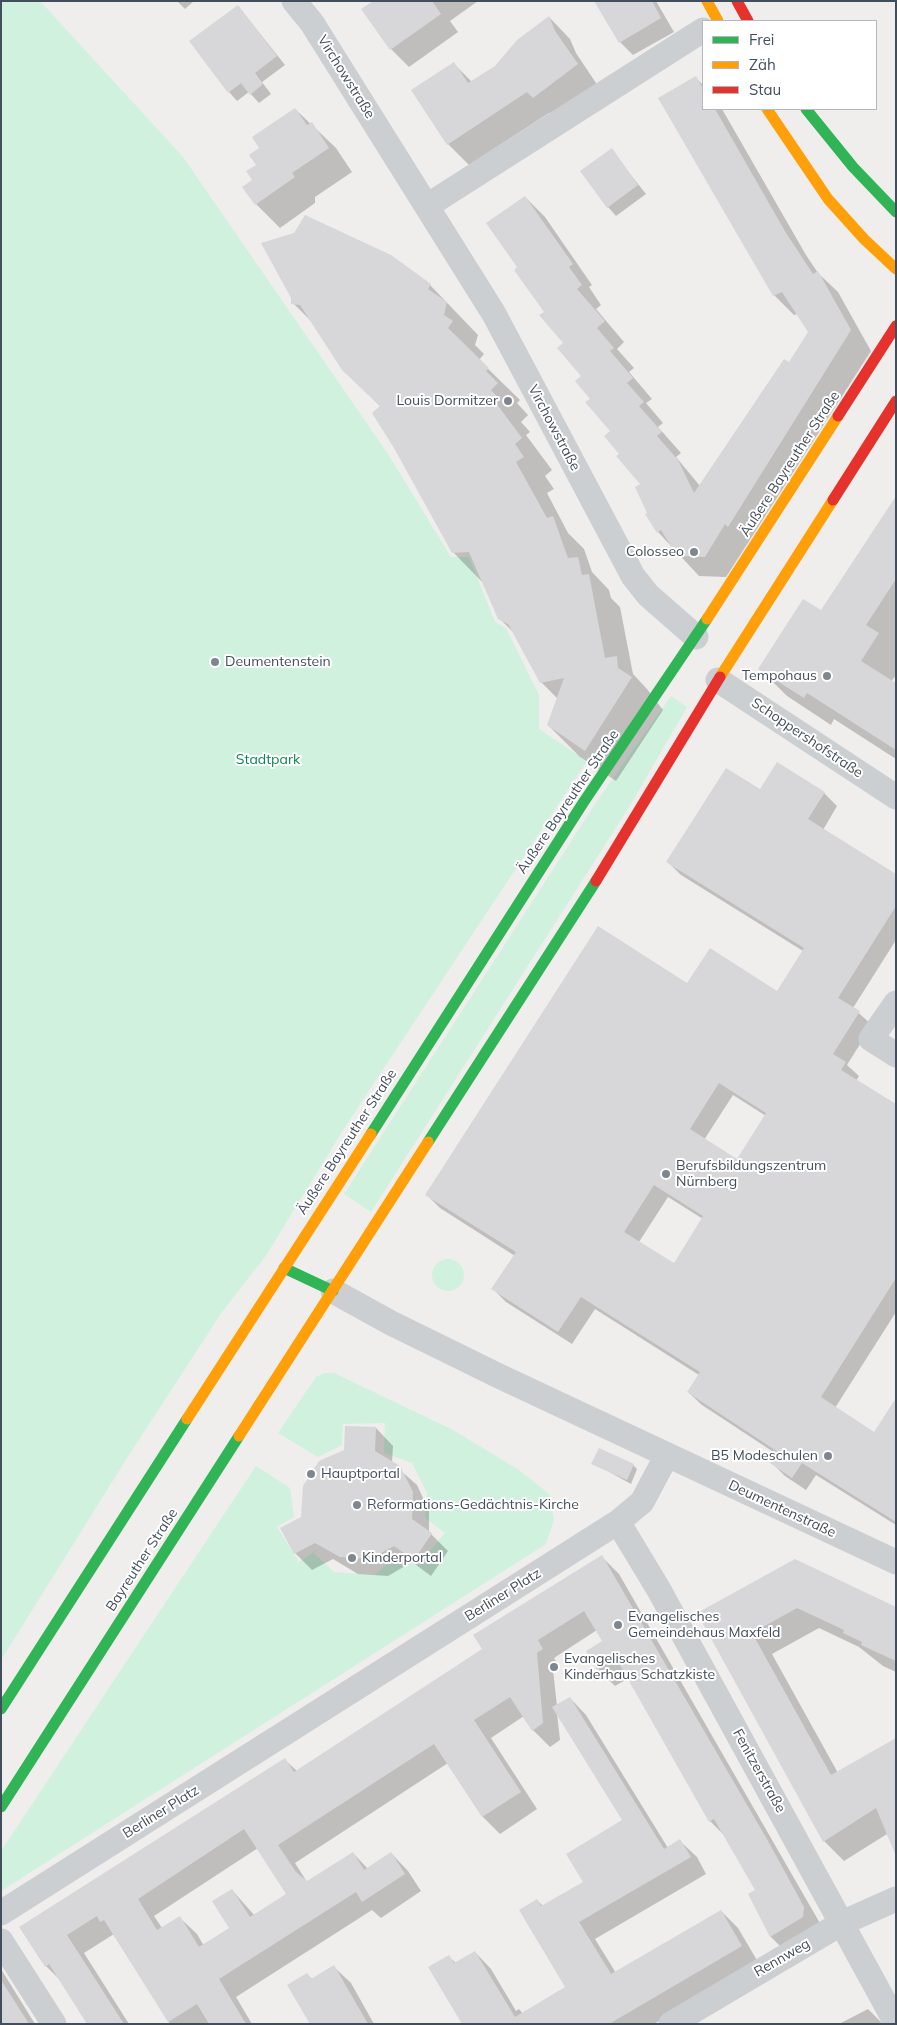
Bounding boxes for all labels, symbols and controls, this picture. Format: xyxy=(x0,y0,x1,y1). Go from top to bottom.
legend xyxy=(702,20,877,110)
text: Frei xyxy=(749,30,774,49)
street label: Virchowstraße xyxy=(314,32,378,122)
text: Zäh xyxy=(749,55,776,74)
text: Stau xyxy=(749,80,781,99)
street label: Virchowstraße xyxy=(524,382,584,474)
street label: Äußere Bayreuther Straße xyxy=(737,388,843,540)
place label: Louis Dormitzer xyxy=(397,393,498,409)
marker: Louis Dormitzer xyxy=(502,395,514,407)
place label: Colosseo xyxy=(626,544,684,560)
marker: Colosseo xyxy=(688,546,700,558)
place label: Deumentenstein xyxy=(225,654,331,670)
marker: Deumentenstein xyxy=(209,656,221,668)
place label: Tempohaus xyxy=(742,668,817,684)
marker: Tempohaus xyxy=(821,670,833,682)
street label: Schoppershofstraße xyxy=(748,694,866,782)
street label: Äußere Bayreuther Straße xyxy=(513,727,623,877)
park label: Stadtpark xyxy=(236,752,300,768)
street label: Äußere Bayreuther Straße xyxy=(294,1066,400,1218)
place label: Berufsbildungszentrum Nürnberg xyxy=(676,1158,826,1190)
marker: Berufsbildungszentrum Nürnberg xyxy=(660,1168,672,1180)
place label: B5 Modeschulen xyxy=(711,1448,818,1464)
marker: B5 Modeschulen xyxy=(822,1450,834,1462)
place label: Hauptportal xyxy=(321,1466,400,1482)
marker: Hauptportal xyxy=(305,1468,317,1480)
street label: Deumentenstraße xyxy=(726,1477,838,1541)
place label: Reformations-Gedächtnis-Kirche xyxy=(367,1497,579,1513)
marker: Reformations-Gedächtnis-Kirche xyxy=(351,1499,363,1511)
street label: Bayreuther Straße xyxy=(103,1506,181,1614)
place label: Kinderportal xyxy=(362,1550,442,1566)
marker: Kinderportal xyxy=(346,1552,358,1564)
street label: Berliner Platz xyxy=(462,1565,544,1625)
place label: Evangelisches Gemeindehaus Maxfeld xyxy=(628,1609,780,1641)
marker: Evangelisches Gemeindehaus Maxfeld xyxy=(612,1619,624,1631)
place label: Evangelisches Kinderhaus Schatzkiste xyxy=(564,1651,715,1684)
marker: Evangelisches Kinderhaus Schatzkiste xyxy=(548,1661,560,1673)
street label: Fenitzerstraße xyxy=(729,1726,789,1816)
street label: Berliner Platz xyxy=(120,1782,202,1842)
street label: Rennweg xyxy=(751,1935,813,1981)

